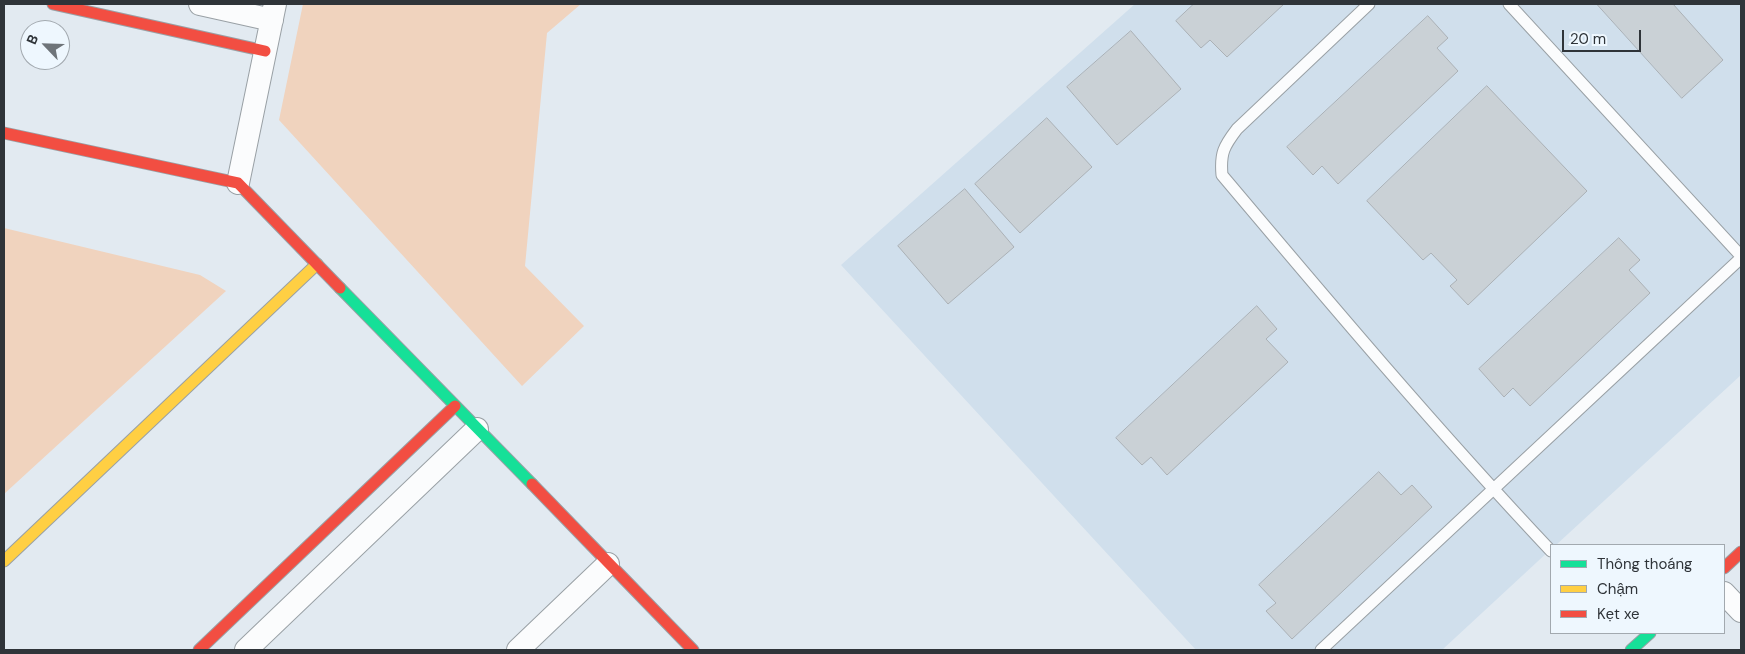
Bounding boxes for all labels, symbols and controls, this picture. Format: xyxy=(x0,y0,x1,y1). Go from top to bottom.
north arrow xyxy=(20,20,70,70)
scale bar xyxy=(1565,20,1644,52)
text: 20 m xyxy=(1570,29,1606,49)
text: B xyxy=(22,32,42,47)
legend xyxy=(1550,544,1725,634)
text: Thông thoáng xyxy=(1597,554,1692,574)
text: Chậm xyxy=(1597,579,1638,599)
text: Kẹt xe xyxy=(1597,604,1640,624)

